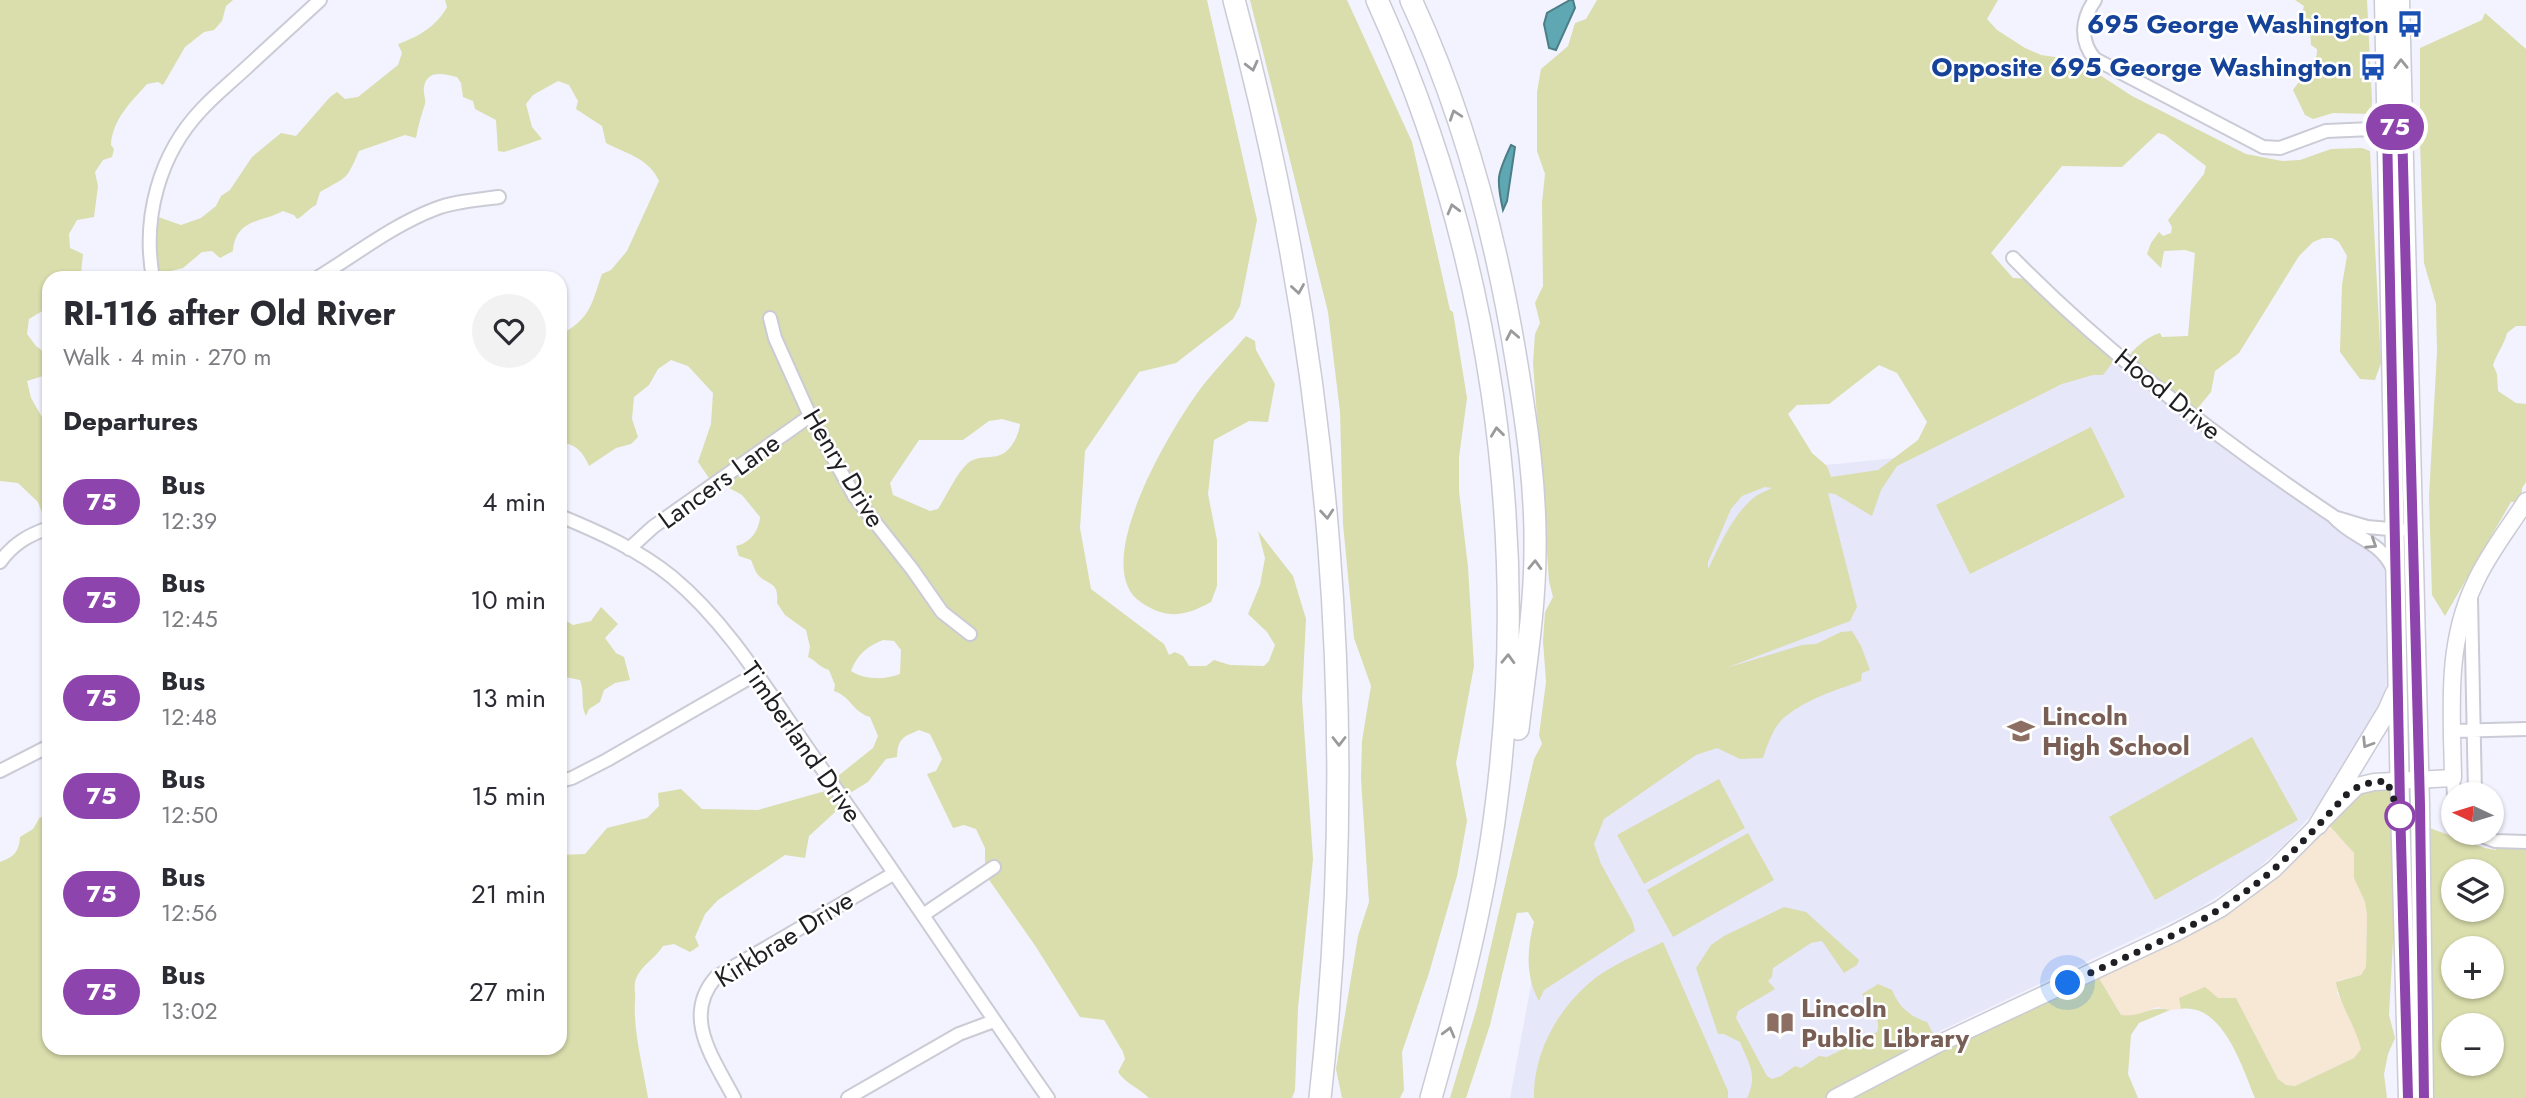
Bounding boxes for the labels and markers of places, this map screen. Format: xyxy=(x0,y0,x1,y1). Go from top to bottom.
place label: 695 George Washington xyxy=(2087,5,2389,43)
bus stop icon: 695 George Washington xyxy=(2395,9,2425,39)
place label: Opposite 695 George Washington xyxy=(1931,48,2352,86)
bus stop icon: Opposite 695 George Washington xyxy=(2358,52,2388,82)
place label: Lincoln High School xyxy=(2042,697,2190,765)
school or university icon: Lincoln High School xyxy=(2006,716,2036,746)
unlabelled marker xyxy=(2385,801,2415,831)
place label: Lincoln Public Library xyxy=(1801,989,1970,1057)
library icon: Lincoln Public Library xyxy=(1765,1008,1795,1038)

